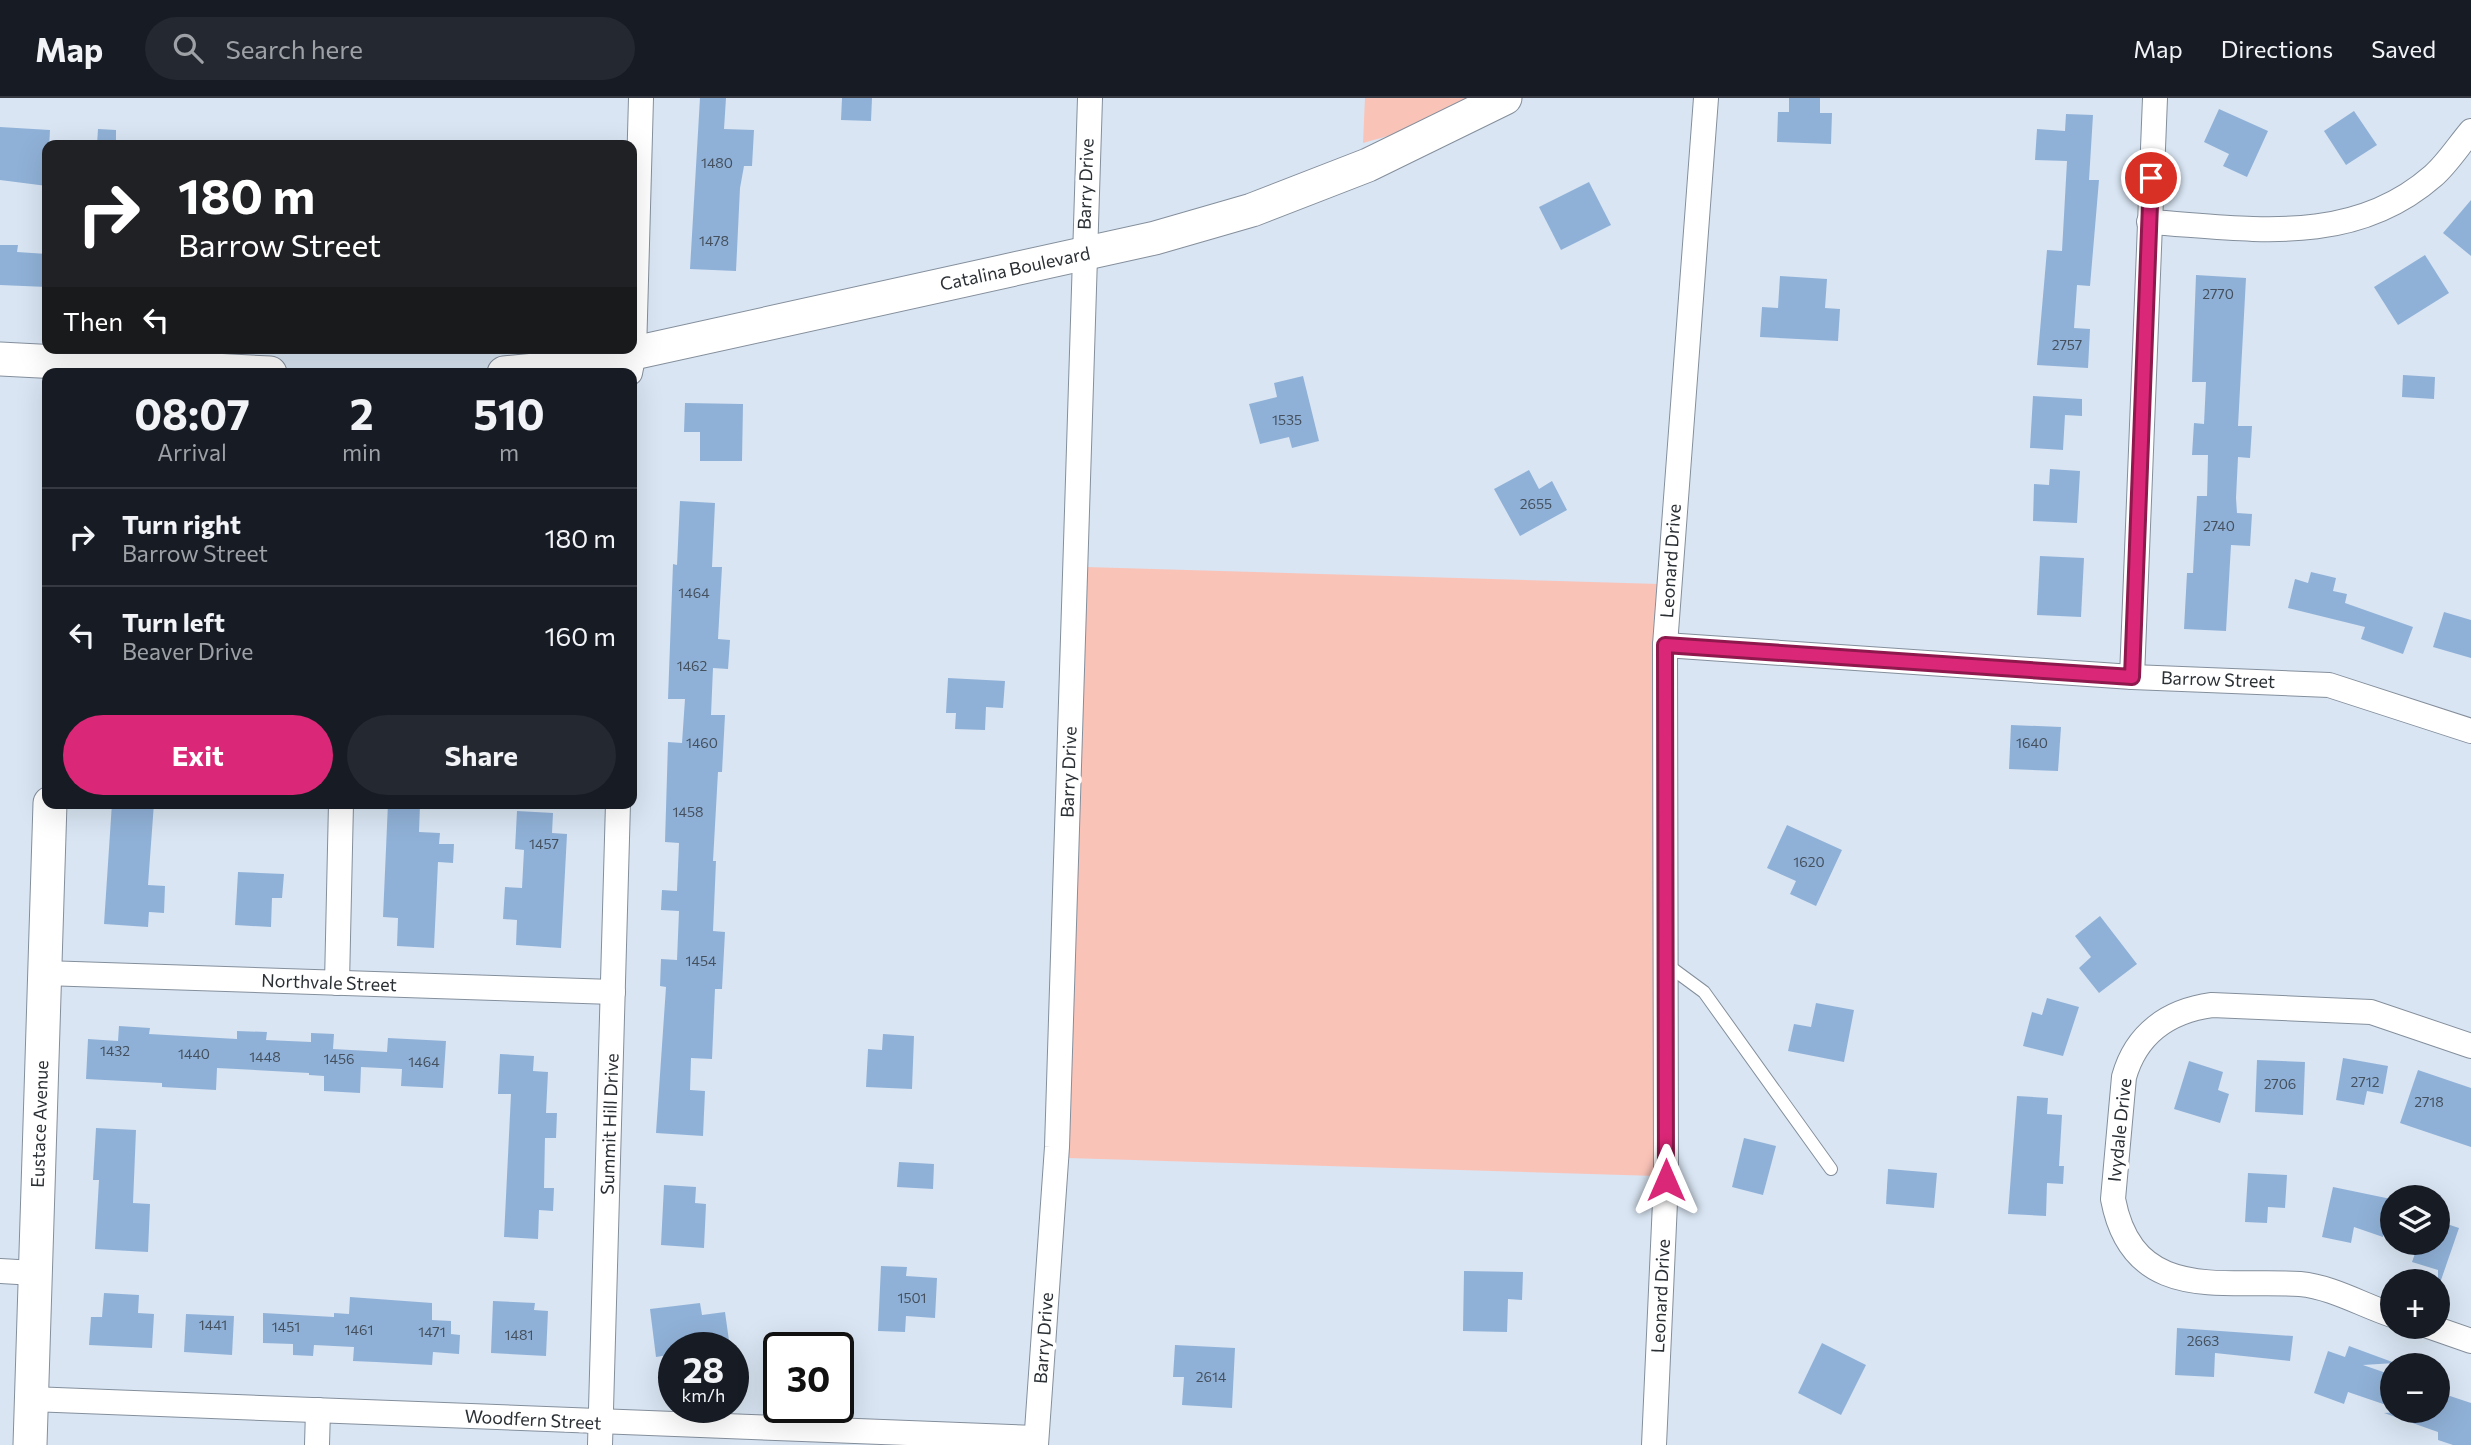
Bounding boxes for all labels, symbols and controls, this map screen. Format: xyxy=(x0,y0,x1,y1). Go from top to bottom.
search box xyxy=(145,17,635,80)
text: Map xyxy=(35,28,103,69)
icon: search xyxy=(169,29,207,67)
text: Search here xyxy=(225,33,363,64)
text: Map xyxy=(2133,34,2183,63)
text: Directions xyxy=(2221,34,2333,63)
text: Saved xyxy=(2371,34,2436,63)
street label: Barry Drive xyxy=(1072,138,1098,230)
pin xyxy=(2121,148,2181,208)
house number: 1480 xyxy=(701,154,733,171)
icon: arrive xyxy=(2132,159,2170,197)
text: 180 m xyxy=(178,164,315,224)
icon: right xyxy=(63,168,154,259)
text: Barrow Street xyxy=(178,224,381,264)
house number: 1478 xyxy=(699,232,729,249)
street label: Catalina Boulevard xyxy=(938,241,1092,295)
house number: 2770 xyxy=(2202,285,2234,302)
icon: left xyxy=(137,301,175,339)
text: Then xyxy=(63,305,123,336)
house number: 2757 xyxy=(2052,336,2082,353)
text: 08:07 xyxy=(134,387,250,439)
text: 2 xyxy=(350,387,374,439)
text: 510 xyxy=(473,387,545,439)
house number: 1535 xyxy=(1272,411,1302,428)
text: Arrival xyxy=(157,438,227,466)
text: min xyxy=(342,438,381,466)
text: m xyxy=(499,438,519,466)
house number: 2655 xyxy=(1520,495,1552,512)
street label: Leonard Drive xyxy=(1655,503,1685,619)
text: Turn right xyxy=(122,508,241,539)
house number: 2740 xyxy=(2203,517,2235,534)
icon: right xyxy=(63,518,101,556)
text: 180 m xyxy=(544,522,616,553)
text: Barrow Street xyxy=(122,539,268,567)
house number: 1464 xyxy=(678,584,710,601)
text: Turn left xyxy=(122,606,225,637)
icon: left xyxy=(63,616,101,654)
text: 160 m xyxy=(544,620,616,651)
text: Beaver Drive xyxy=(122,637,253,665)
house number: 1462 xyxy=(677,657,708,674)
street label: Barrow Street xyxy=(2161,666,2276,692)
button: Exit xyxy=(63,715,333,795)
button: Share xyxy=(347,715,616,795)
street label: Barry Drive xyxy=(1055,726,1081,818)
house number: 1460 xyxy=(686,734,718,751)
house number: 1640 xyxy=(2016,734,2048,751)
house number: 1458 xyxy=(673,803,703,820)
house number: 1457 xyxy=(529,835,559,852)
house number: 1620 xyxy=(1793,853,1825,870)
house number: 1454 xyxy=(686,952,717,969)
street label: Northvale Street xyxy=(261,969,397,995)
house number: 1432 xyxy=(100,1042,130,1059)
house number: 1440 xyxy=(178,1045,210,1062)
house number: 1448 xyxy=(249,1048,281,1065)
house number: 1456 xyxy=(324,1050,354,1067)
house number: 1464 xyxy=(408,1053,440,1070)
street label: Summit Hill Drive xyxy=(596,1053,622,1195)
street label: Eustace Avenue xyxy=(26,1060,52,1188)
house number: 2712 xyxy=(2351,1073,2380,1090)
house number: 2706 xyxy=(2264,1075,2296,1092)
street label: Ivydale Drive xyxy=(2103,1077,2135,1183)
house number: 2718 xyxy=(2414,1093,2444,1110)
position arrow xyxy=(1629,1143,1703,1217)
map controls xyxy=(2380,1185,2450,1423)
button: layers xyxy=(2380,1185,2450,1255)
street label: Leonard Drive xyxy=(1646,1238,1674,1354)
button: + xyxy=(2380,1269,2450,1339)
house number: 1501 xyxy=(897,1289,927,1306)
street label: Barry Drive xyxy=(1029,1291,1057,1384)
house number: 1441 xyxy=(199,1316,227,1333)
house number: 1451 xyxy=(272,1318,300,1335)
house number: 1461 xyxy=(345,1321,373,1338)
house number: 1471 xyxy=(418,1323,446,1340)
house number: 1481 xyxy=(505,1326,533,1343)
speed limit sign: 30 xyxy=(763,1332,854,1423)
house number: 2663 xyxy=(2187,1332,2219,1349)
text: 28 xyxy=(683,1347,724,1390)
button: − xyxy=(2380,1353,2450,1423)
house number: 2614 xyxy=(1196,1368,1227,1385)
text: km/h xyxy=(682,1384,725,1406)
street label: Woodfern Street xyxy=(464,1404,602,1434)

